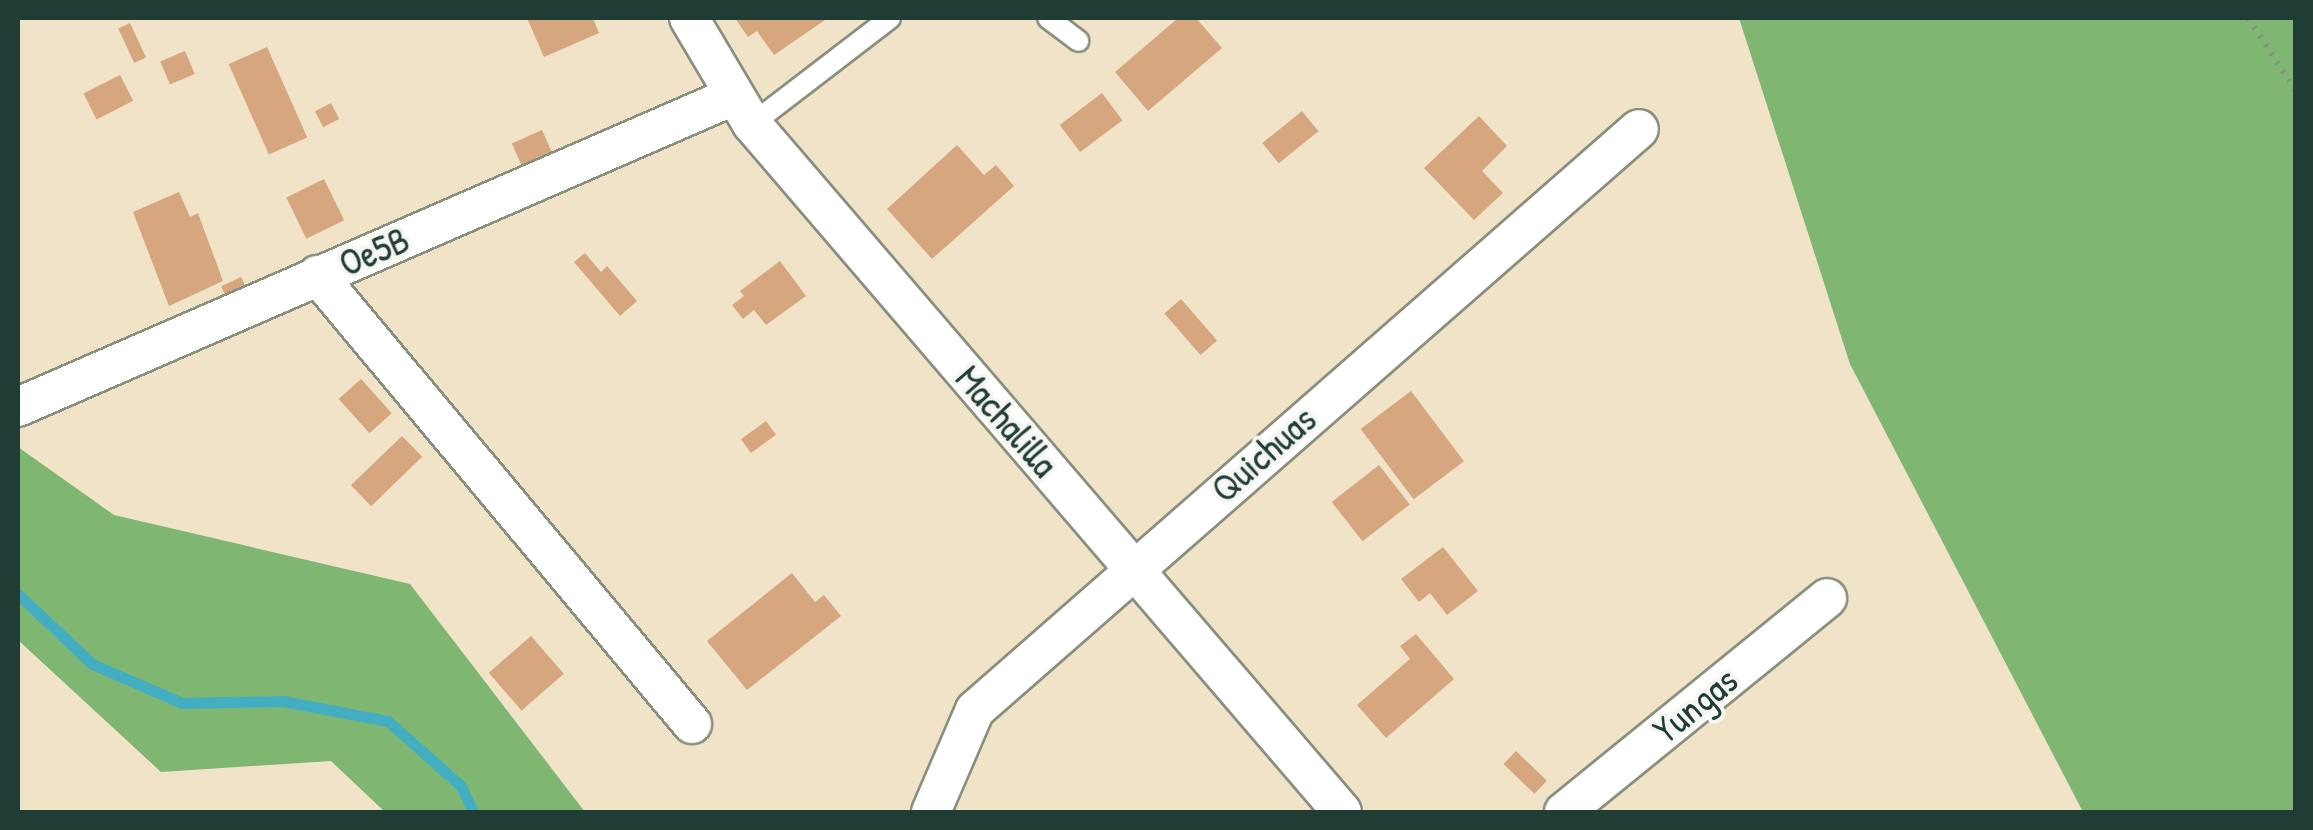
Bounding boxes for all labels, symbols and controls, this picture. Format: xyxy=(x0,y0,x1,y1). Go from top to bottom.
street label: Oe5B xyxy=(332,216,416,286)
street label: Machalilla xyxy=(946,356,1068,486)
street label: Quichuas xyxy=(1201,396,1325,512)
street label: Yungas xyxy=(1644,657,1746,753)

